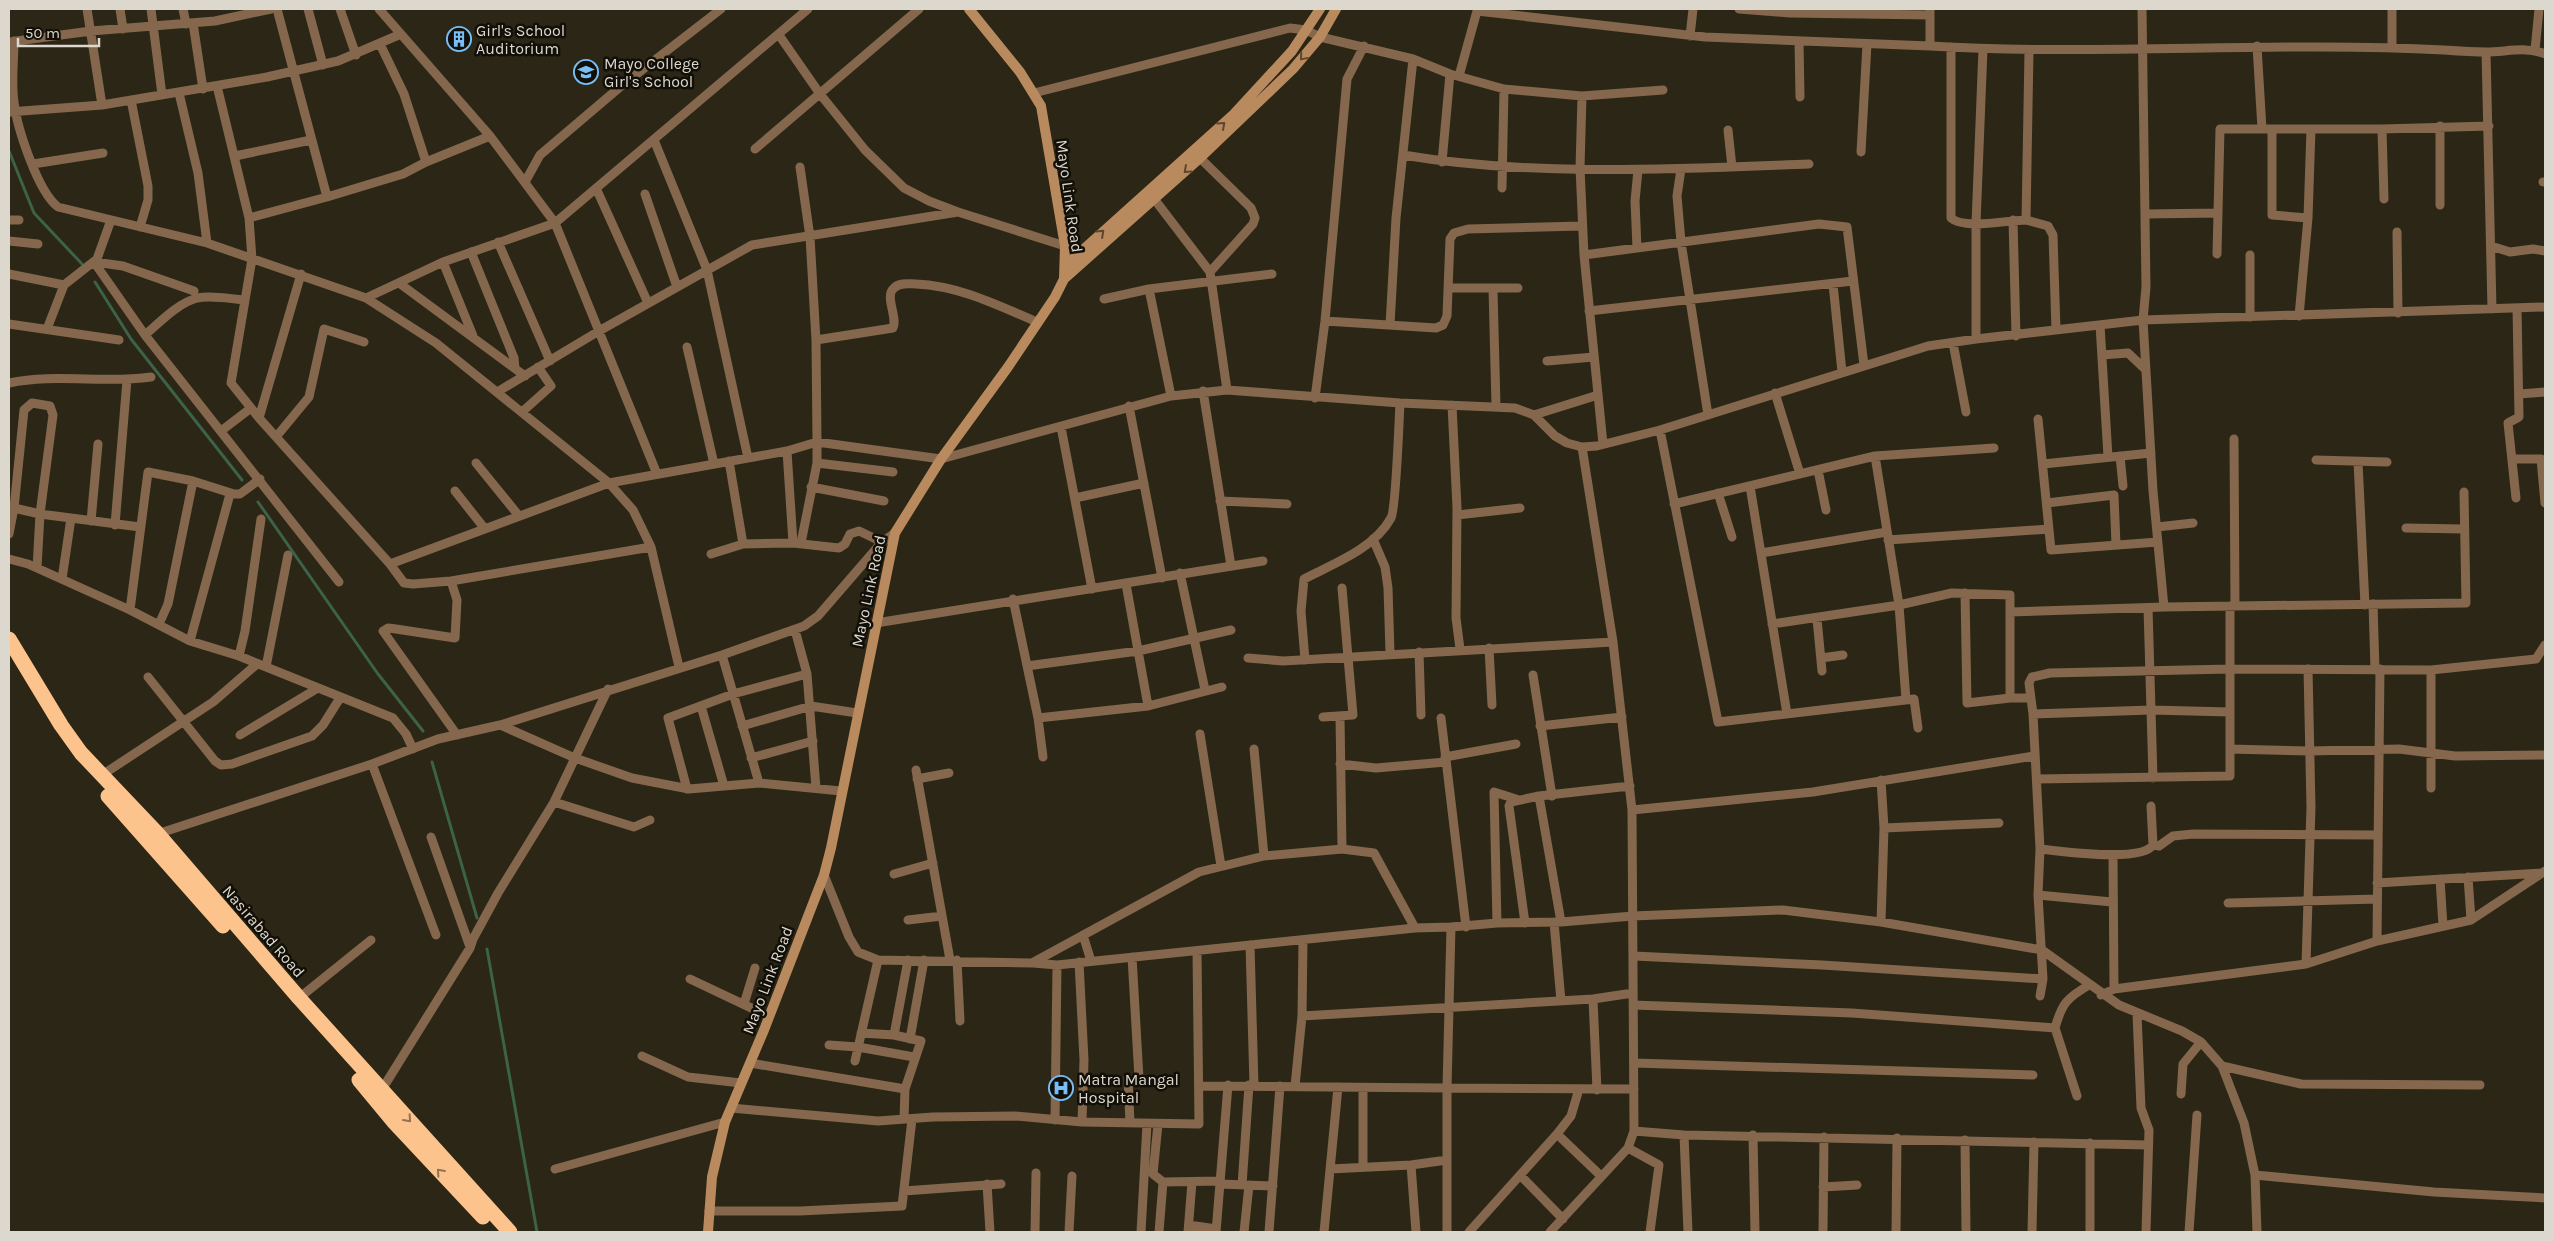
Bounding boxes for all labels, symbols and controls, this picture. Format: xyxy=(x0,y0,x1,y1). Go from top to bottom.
scale bar xyxy=(18,15,99,47)
place label: Girl's School Auditorium xyxy=(476,21,565,58)
text: 50 m xyxy=(25,24,60,42)
building icon: Girl's School Auditorium xyxy=(446,26,472,52)
one-way arrow xyxy=(1300,51,1309,60)
place label: Mayo College Girl's School xyxy=(604,54,699,91)
school or university icon: Mayo College Girl's School xyxy=(573,59,599,85)
one-way arrow xyxy=(1216,122,1225,131)
street label: Mayo Link Road xyxy=(1052,138,1087,254)
one-way arrow xyxy=(1184,164,1193,173)
one-way arrow xyxy=(1095,230,1104,239)
street label: Mayo Link Road xyxy=(847,533,890,649)
street label: Nasirabad Road xyxy=(218,881,309,981)
street label: Mayo Link Road xyxy=(738,924,797,1037)
place label: Matra Mangal Hospital xyxy=(1078,1070,1179,1107)
hospital icon: Matra Mangal Hospital xyxy=(1048,1075,1074,1101)
one-way arrow xyxy=(402,1114,411,1123)
one-way arrow xyxy=(437,1169,446,1178)

